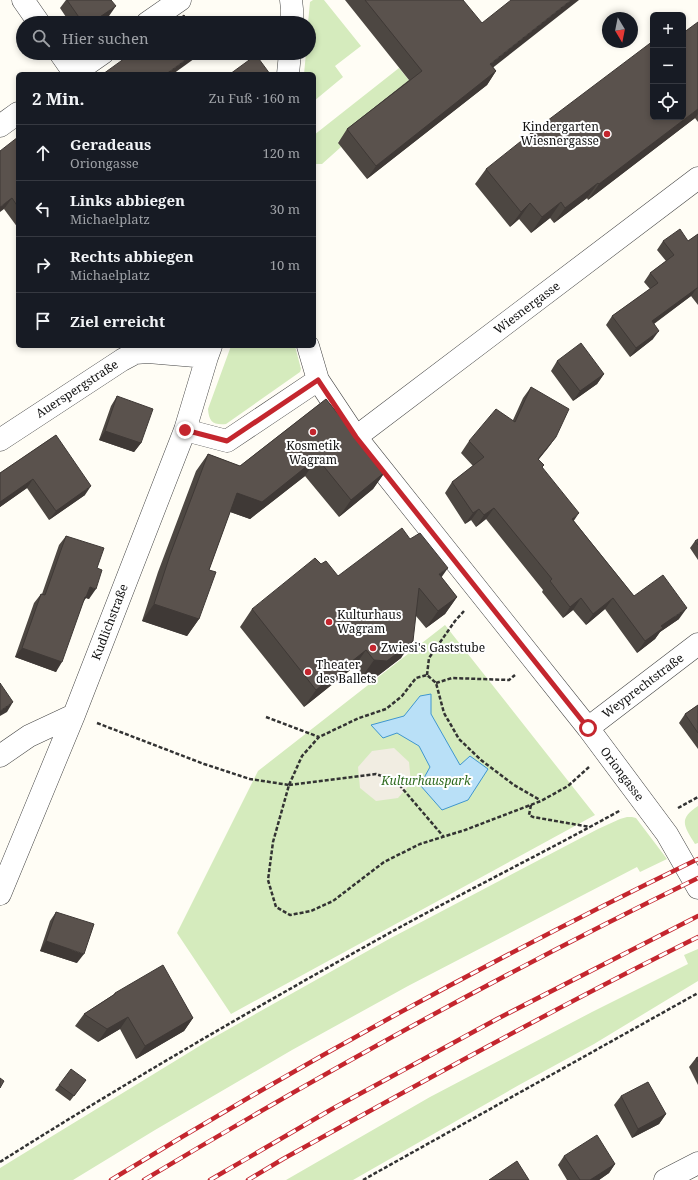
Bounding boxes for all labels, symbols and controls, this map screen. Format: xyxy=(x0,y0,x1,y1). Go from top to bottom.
north arrow xyxy=(602,12,638,48)
map controls xyxy=(650,12,686,120)
button: + xyxy=(650,12,686,48)
search box xyxy=(16,16,316,60)
icon: search xyxy=(30,27,52,49)
text: Hier suchen xyxy=(62,28,149,48)
button: − xyxy=(650,48,686,84)
button: locate xyxy=(650,84,686,120)
text: 2 Min. xyxy=(32,87,85,110)
text: Zu Fuß · 160 m xyxy=(209,89,300,107)
place label: Kindergarten Wiesnergasse xyxy=(520,118,599,149)
marker: Kindergarten Wiesnergasse xyxy=(602,129,612,139)
text: Geradeaus xyxy=(70,134,151,154)
icon: ahead xyxy=(32,142,54,164)
text: 120 m xyxy=(263,144,300,162)
text: Oriongasse xyxy=(70,154,139,172)
text: Links abbiegen xyxy=(70,190,185,210)
icon: left xyxy=(32,198,54,220)
text: 30 m xyxy=(270,200,300,218)
text: Michaelplatz xyxy=(70,210,150,228)
text: Rechts abbiegen xyxy=(70,246,194,266)
icon: right xyxy=(32,254,54,276)
text: 10 m xyxy=(270,256,300,274)
text: Michaelplatz xyxy=(70,266,150,284)
street label: Wiesnergasse xyxy=(490,277,563,338)
icon: arrive xyxy=(32,310,54,332)
text: Ziel erreicht xyxy=(70,311,165,331)
street label: Auerspergstraße xyxy=(32,356,121,422)
route end xyxy=(176,421,194,439)
marker: Kosmetik Wagram xyxy=(308,427,318,437)
place label: Kosmetik Wagram xyxy=(286,437,341,468)
street label: Kudlichstraße xyxy=(87,581,132,662)
place label: Kulturhaus Wagram xyxy=(337,606,401,637)
marker: Kulturhaus Wagram xyxy=(324,617,334,627)
place label: Zwiesi's Gaststube xyxy=(381,639,485,656)
marker: Zwiesi's Gaststube xyxy=(368,643,378,653)
street label: Weyprechtstraße xyxy=(598,649,687,722)
place label: Theater des Ballets xyxy=(316,656,376,687)
marker: Theater des Ballets xyxy=(303,667,313,677)
route start xyxy=(579,719,597,737)
street label: Oriongasse xyxy=(596,743,648,804)
park label: Kulturhauspark xyxy=(380,772,472,789)

